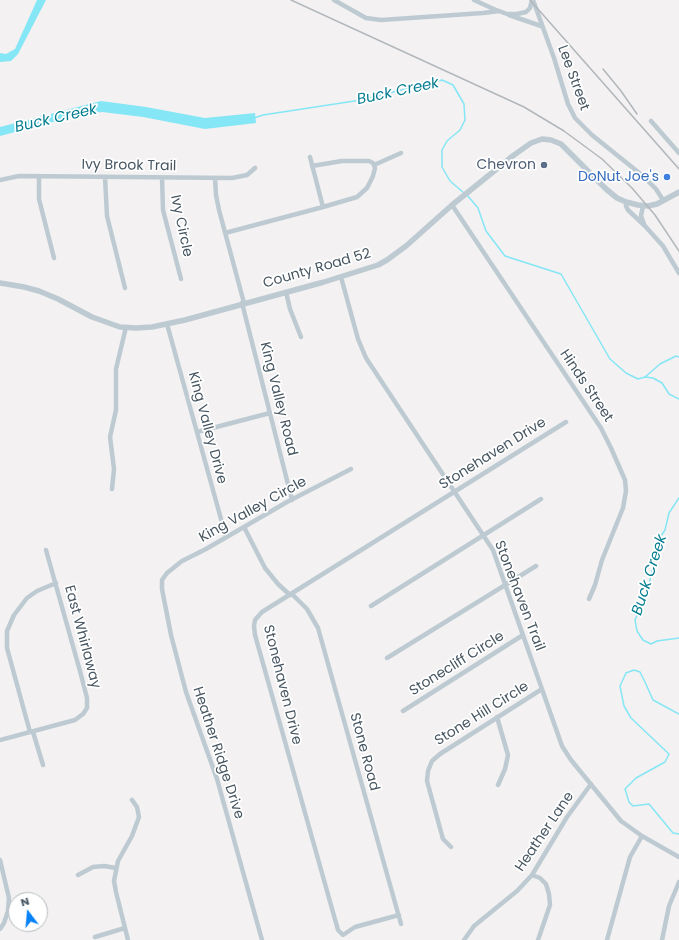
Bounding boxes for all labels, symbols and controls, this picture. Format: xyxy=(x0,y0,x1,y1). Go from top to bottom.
street label: Lee Street xyxy=(553,43,593,113)
water label: Buck Creek xyxy=(355,75,441,109)
water label: Buck Creek xyxy=(13,101,99,137)
street label: Ivy Brook Trail xyxy=(81,157,177,175)
place label: Chevron xyxy=(477,157,536,173)
marker: Chevron xyxy=(539,160,549,170)
place label: DoNut Joe's xyxy=(578,169,659,185)
marker: DoNut Joe's xyxy=(662,172,672,182)
street label: Ivy Circle xyxy=(166,193,196,259)
street label: County Road 52 xyxy=(261,246,373,292)
street label: King Valley Road xyxy=(256,340,300,458)
street label: Hinds Street xyxy=(556,347,616,425)
street label: King Valley Drive xyxy=(184,370,230,486)
street label: Stonehaven Drive xyxy=(437,414,549,494)
street label: King Valley Circle xyxy=(196,474,310,546)
water label: Buck Creek xyxy=(629,532,671,618)
street label: Stonehaven Trail xyxy=(490,539,548,653)
street label: East Whirlaway xyxy=(60,584,104,690)
street label: Stonehaven Drive xyxy=(259,623,305,747)
street label: Stonecliff Circle xyxy=(407,628,507,700)
street label: Stone Hill Circle xyxy=(432,678,532,750)
street label: Heather Ridge Drive xyxy=(189,685,247,821)
street label: Stone Road xyxy=(346,711,382,793)
street label: Heather Lane xyxy=(512,789,578,875)
north arrow xyxy=(8,892,48,932)
text: N xyxy=(19,893,31,910)

